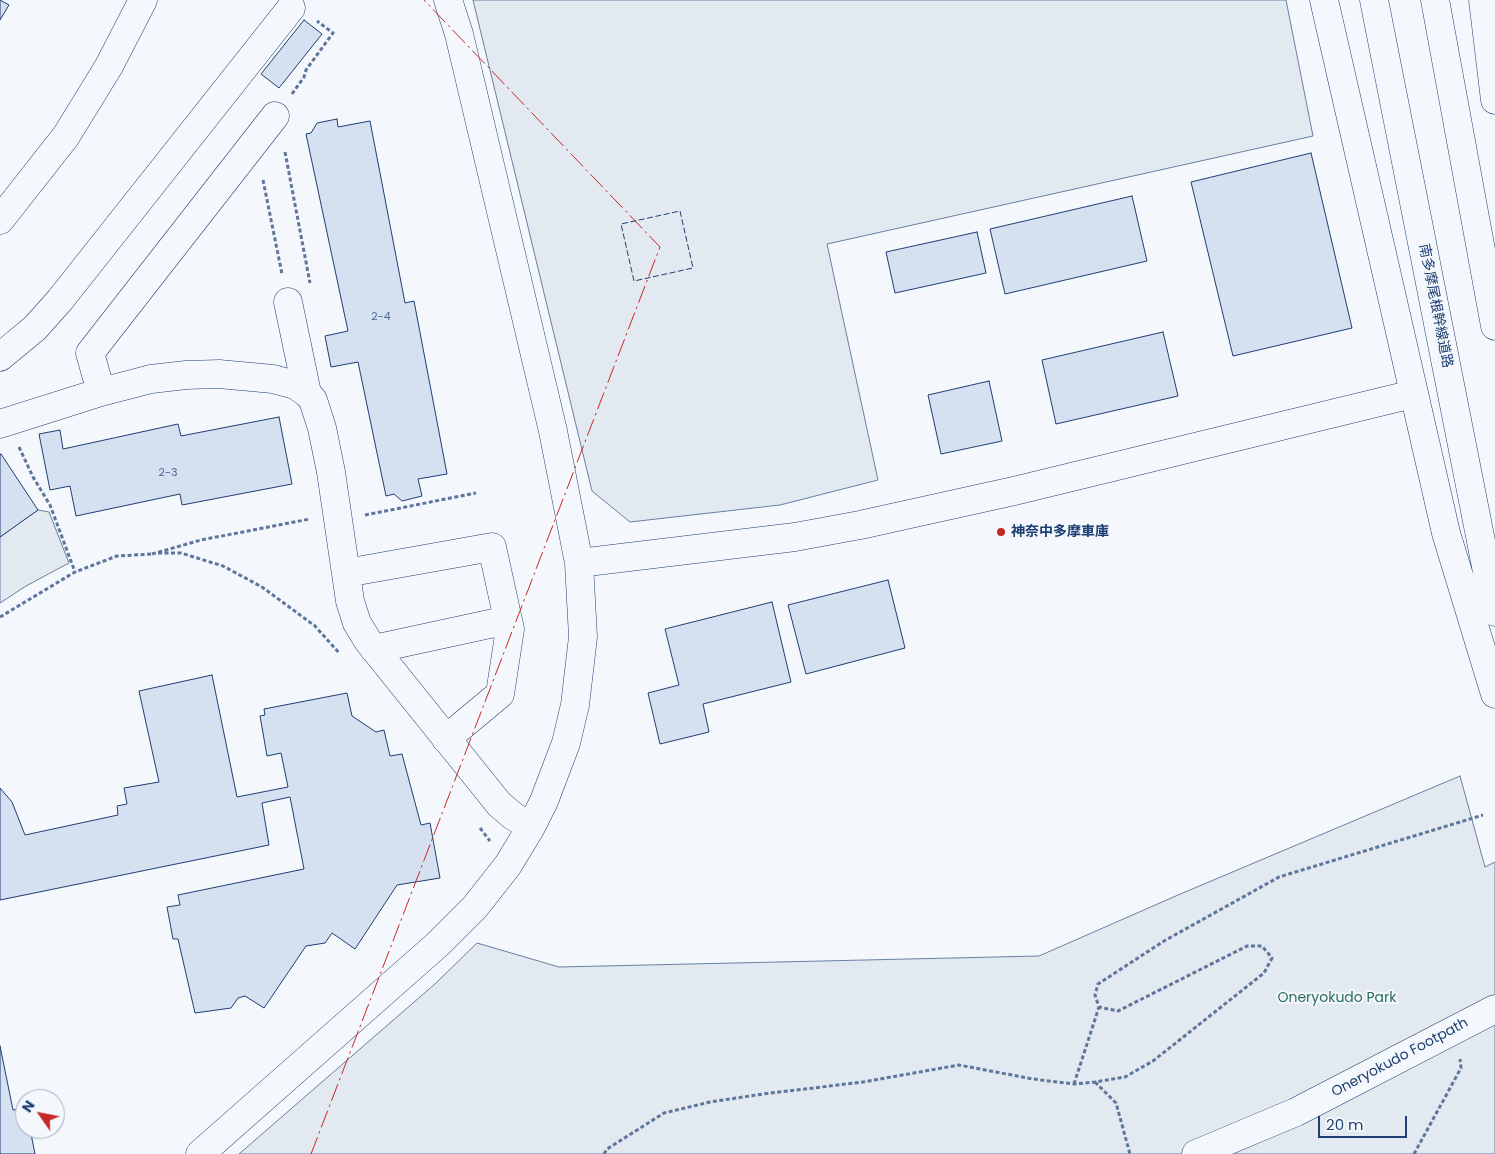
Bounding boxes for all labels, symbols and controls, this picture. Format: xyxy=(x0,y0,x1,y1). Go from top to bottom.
street label: 南多摩尾根幹線道路 xyxy=(1415,243,1455,369)
house number: 2-4 xyxy=(371,310,391,324)
house number: 2-3 xyxy=(159,466,177,480)
place label: 神奈中多摩車庫 xyxy=(1011,524,1109,540)
marker: 神奈中多摩車庫 xyxy=(995,526,1007,538)
park label: Oneryokudo Park xyxy=(1277,990,1397,1006)
street label: Oneryokudo Footpath xyxy=(1329,1015,1471,1101)
north arrow xyxy=(15,1089,65,1139)
text: N xyxy=(17,1097,40,1116)
scale bar xyxy=(1320,1106,1409,1138)
text: 20 m xyxy=(1326,1114,1364,1135)

